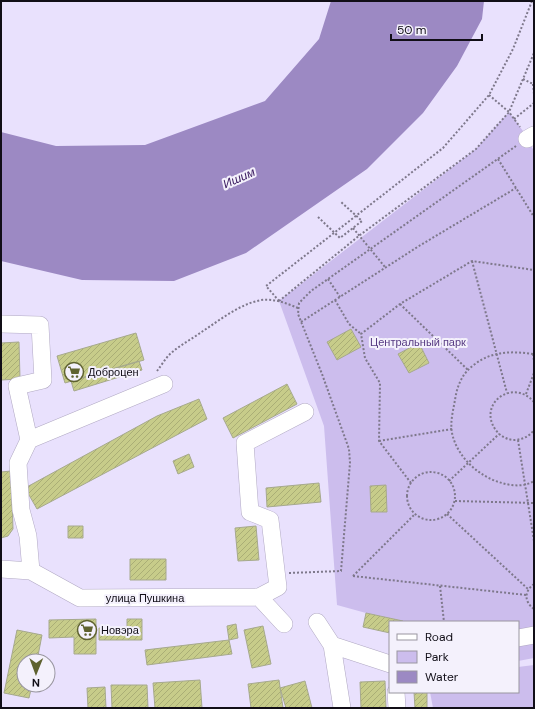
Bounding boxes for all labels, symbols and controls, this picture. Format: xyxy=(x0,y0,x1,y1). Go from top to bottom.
scale bar xyxy=(391,16,482,42)
text: 50 m xyxy=(397,22,426,38)
water label: Ишим xyxy=(220,164,258,192)
park label: Центральный парк xyxy=(370,335,466,349)
supermarket icon: Доброцен xyxy=(63,361,85,383)
place label: Доброцен xyxy=(88,365,139,379)
street label: улица Пушкина xyxy=(106,591,185,605)
supermarket icon: Новэра xyxy=(76,619,98,641)
legend xyxy=(389,621,519,693)
place label: Новэра xyxy=(101,623,140,637)
text: Road xyxy=(425,629,453,645)
text: Park xyxy=(425,649,449,665)
north arrow xyxy=(16,653,56,693)
text: Water xyxy=(425,669,459,685)
text: N xyxy=(32,676,40,690)

